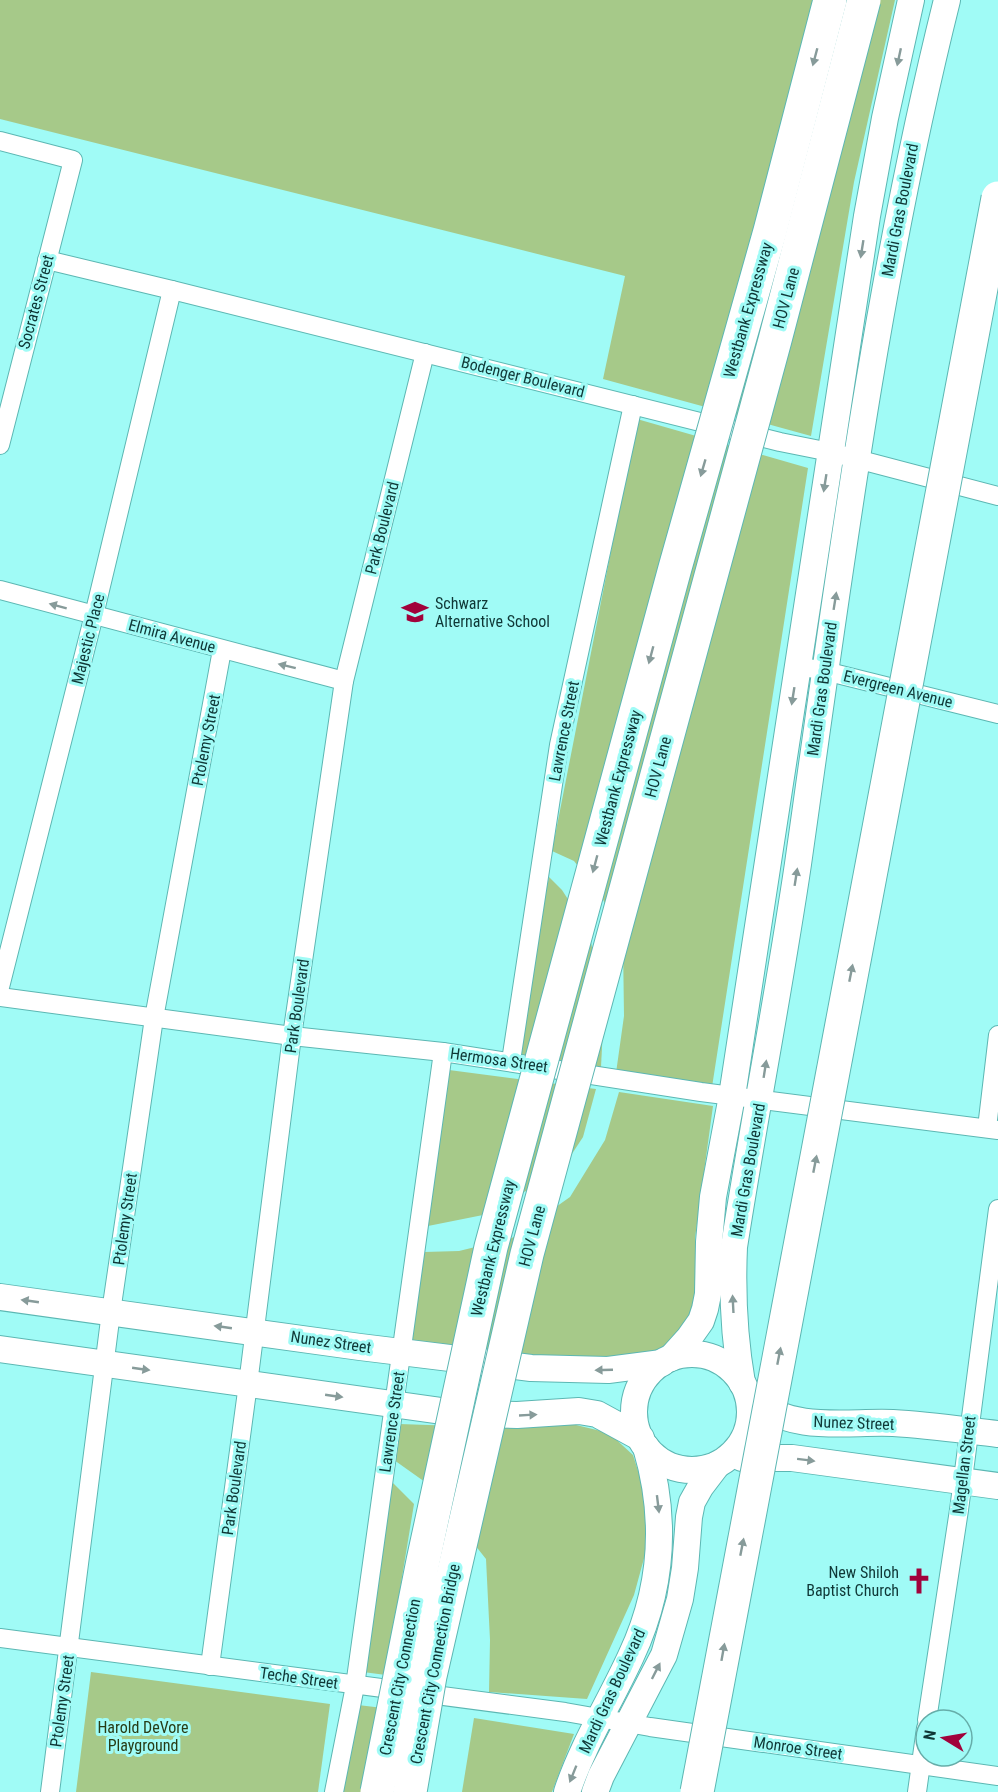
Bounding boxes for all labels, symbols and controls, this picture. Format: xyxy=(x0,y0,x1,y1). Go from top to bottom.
one-way arrow xyxy=(810,47,820,66)
one-way arrow xyxy=(893,48,903,66)
street label: Mardi Gras Boulevard xyxy=(878,142,922,278)
one-way arrow xyxy=(858,239,867,258)
street label: Westbank Expressway xyxy=(720,240,777,380)
street label: Socrates Street xyxy=(14,253,58,351)
street label: HOV Lane xyxy=(769,265,803,331)
street label: Bodenger Boulevard xyxy=(459,352,587,402)
one-way arrow xyxy=(698,459,707,477)
one-way arrow xyxy=(821,473,830,492)
street label: Park Boulevard xyxy=(361,480,403,576)
one-way arrow xyxy=(831,591,840,610)
street label: Majestic Place xyxy=(68,592,108,686)
place label: Schwarz Alternative School xyxy=(435,594,550,631)
school or university icon: Schwarz Alternative School xyxy=(400,597,430,627)
one-way arrow xyxy=(49,600,67,610)
street label: Elmira Avenue xyxy=(126,615,218,657)
street label: Mardi Gras Boulevard xyxy=(803,621,841,757)
one-way arrow xyxy=(646,646,656,665)
one-way arrow xyxy=(278,661,296,671)
street label: Evergreen Avenue xyxy=(841,666,955,712)
street label: Lawrence Street xyxy=(545,679,583,783)
one-way arrow xyxy=(789,687,798,706)
street label: Ptolemy Street xyxy=(188,692,224,787)
street label: Westbank Expressway xyxy=(591,708,645,848)
street label: HOV Lane xyxy=(641,734,675,800)
one-way arrow xyxy=(590,855,599,873)
one-way arrow xyxy=(791,867,800,886)
street label: Park Boulevard xyxy=(281,958,313,1054)
one-way arrow xyxy=(847,963,856,982)
street label: Hermosa Street xyxy=(449,1044,549,1076)
one-way arrow xyxy=(761,1060,770,1079)
street label: Mardi Gras Boulevard xyxy=(727,1102,769,1238)
one-way arrow xyxy=(811,1154,820,1173)
street label: Ptolemy Street xyxy=(109,1172,141,1266)
street label: Westbank Expressway xyxy=(467,1177,519,1318)
street label: HOV Lane xyxy=(515,1203,549,1269)
one-way arrow xyxy=(729,1294,738,1313)
one-way arrow xyxy=(20,1297,39,1306)
one-way arrow xyxy=(214,1322,233,1331)
street label: Nunez Street xyxy=(290,1327,373,1357)
one-way arrow xyxy=(774,1346,783,1365)
one-way arrow xyxy=(132,1365,151,1374)
one-way arrow xyxy=(595,1365,614,1374)
street label: Lawrence Street xyxy=(376,1370,409,1474)
one-way arrow xyxy=(325,1391,344,1400)
one-way arrow xyxy=(519,1410,538,1419)
street label: Nunez Street xyxy=(813,1412,895,1434)
street label: Magellan Street xyxy=(949,1414,979,1515)
street label: Park Boulevard xyxy=(218,1440,250,1536)
one-way arrow xyxy=(796,1455,815,1464)
one-way arrow xyxy=(654,1494,663,1513)
one-way arrow xyxy=(738,1538,747,1557)
street label: Crescent City Connection Bridge xyxy=(406,1562,464,1766)
place label: New Shiloh Baptist Church xyxy=(806,1563,899,1600)
church icon: New Shiloh Baptist Church xyxy=(904,1566,934,1596)
street label: Crescent City Connection xyxy=(375,1597,425,1757)
street label: Mardi Gras Boulevard xyxy=(575,1626,649,1756)
one-way arrow xyxy=(718,1642,727,1661)
street label: Ptolemy Street xyxy=(46,1654,78,1748)
street label: Teche Street xyxy=(259,1663,340,1693)
one-way arrow xyxy=(651,1663,661,1680)
north arrow xyxy=(914,1708,974,1768)
park label: Harold DeVore Playground xyxy=(97,1718,189,1755)
text: N xyxy=(920,1729,940,1742)
street label: Monroe Street xyxy=(752,1732,844,1764)
one-way arrow xyxy=(568,1765,577,1783)

